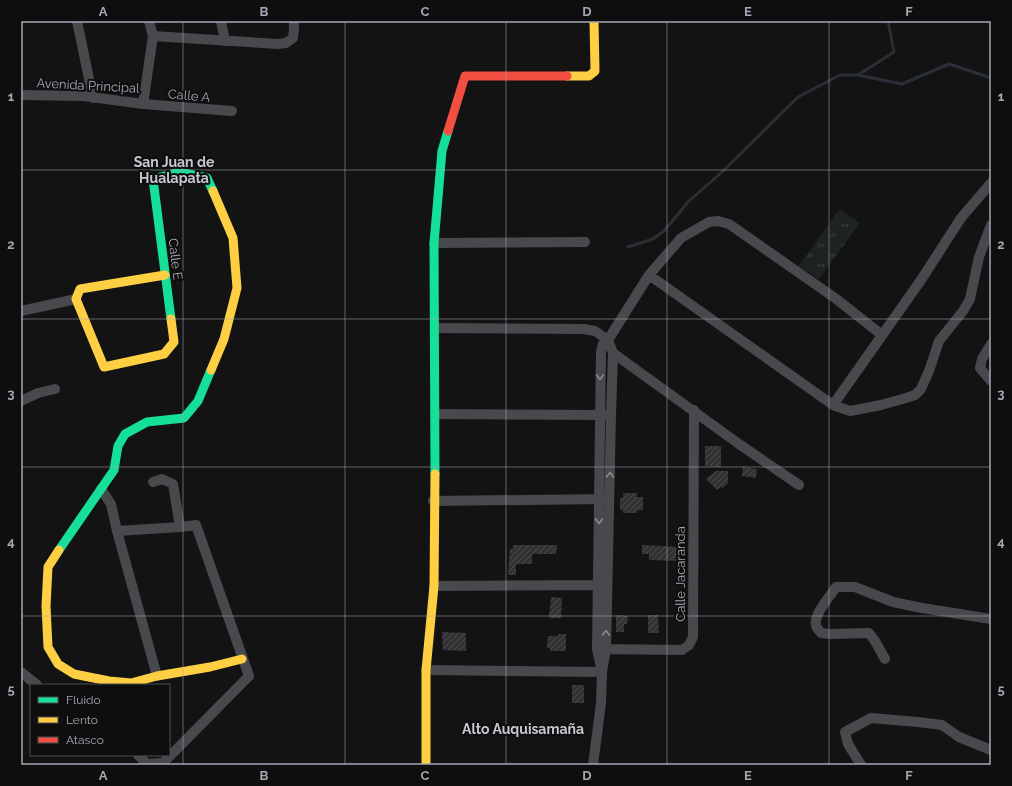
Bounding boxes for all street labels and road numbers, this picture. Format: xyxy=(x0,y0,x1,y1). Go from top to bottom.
street label: Avenida Principal xyxy=(36,75,140,96)
street label: Calle A xyxy=(167,86,211,105)
street label: Calle E xyxy=(166,237,186,281)
street label: Calle Jacaranda xyxy=(673,526,688,622)

